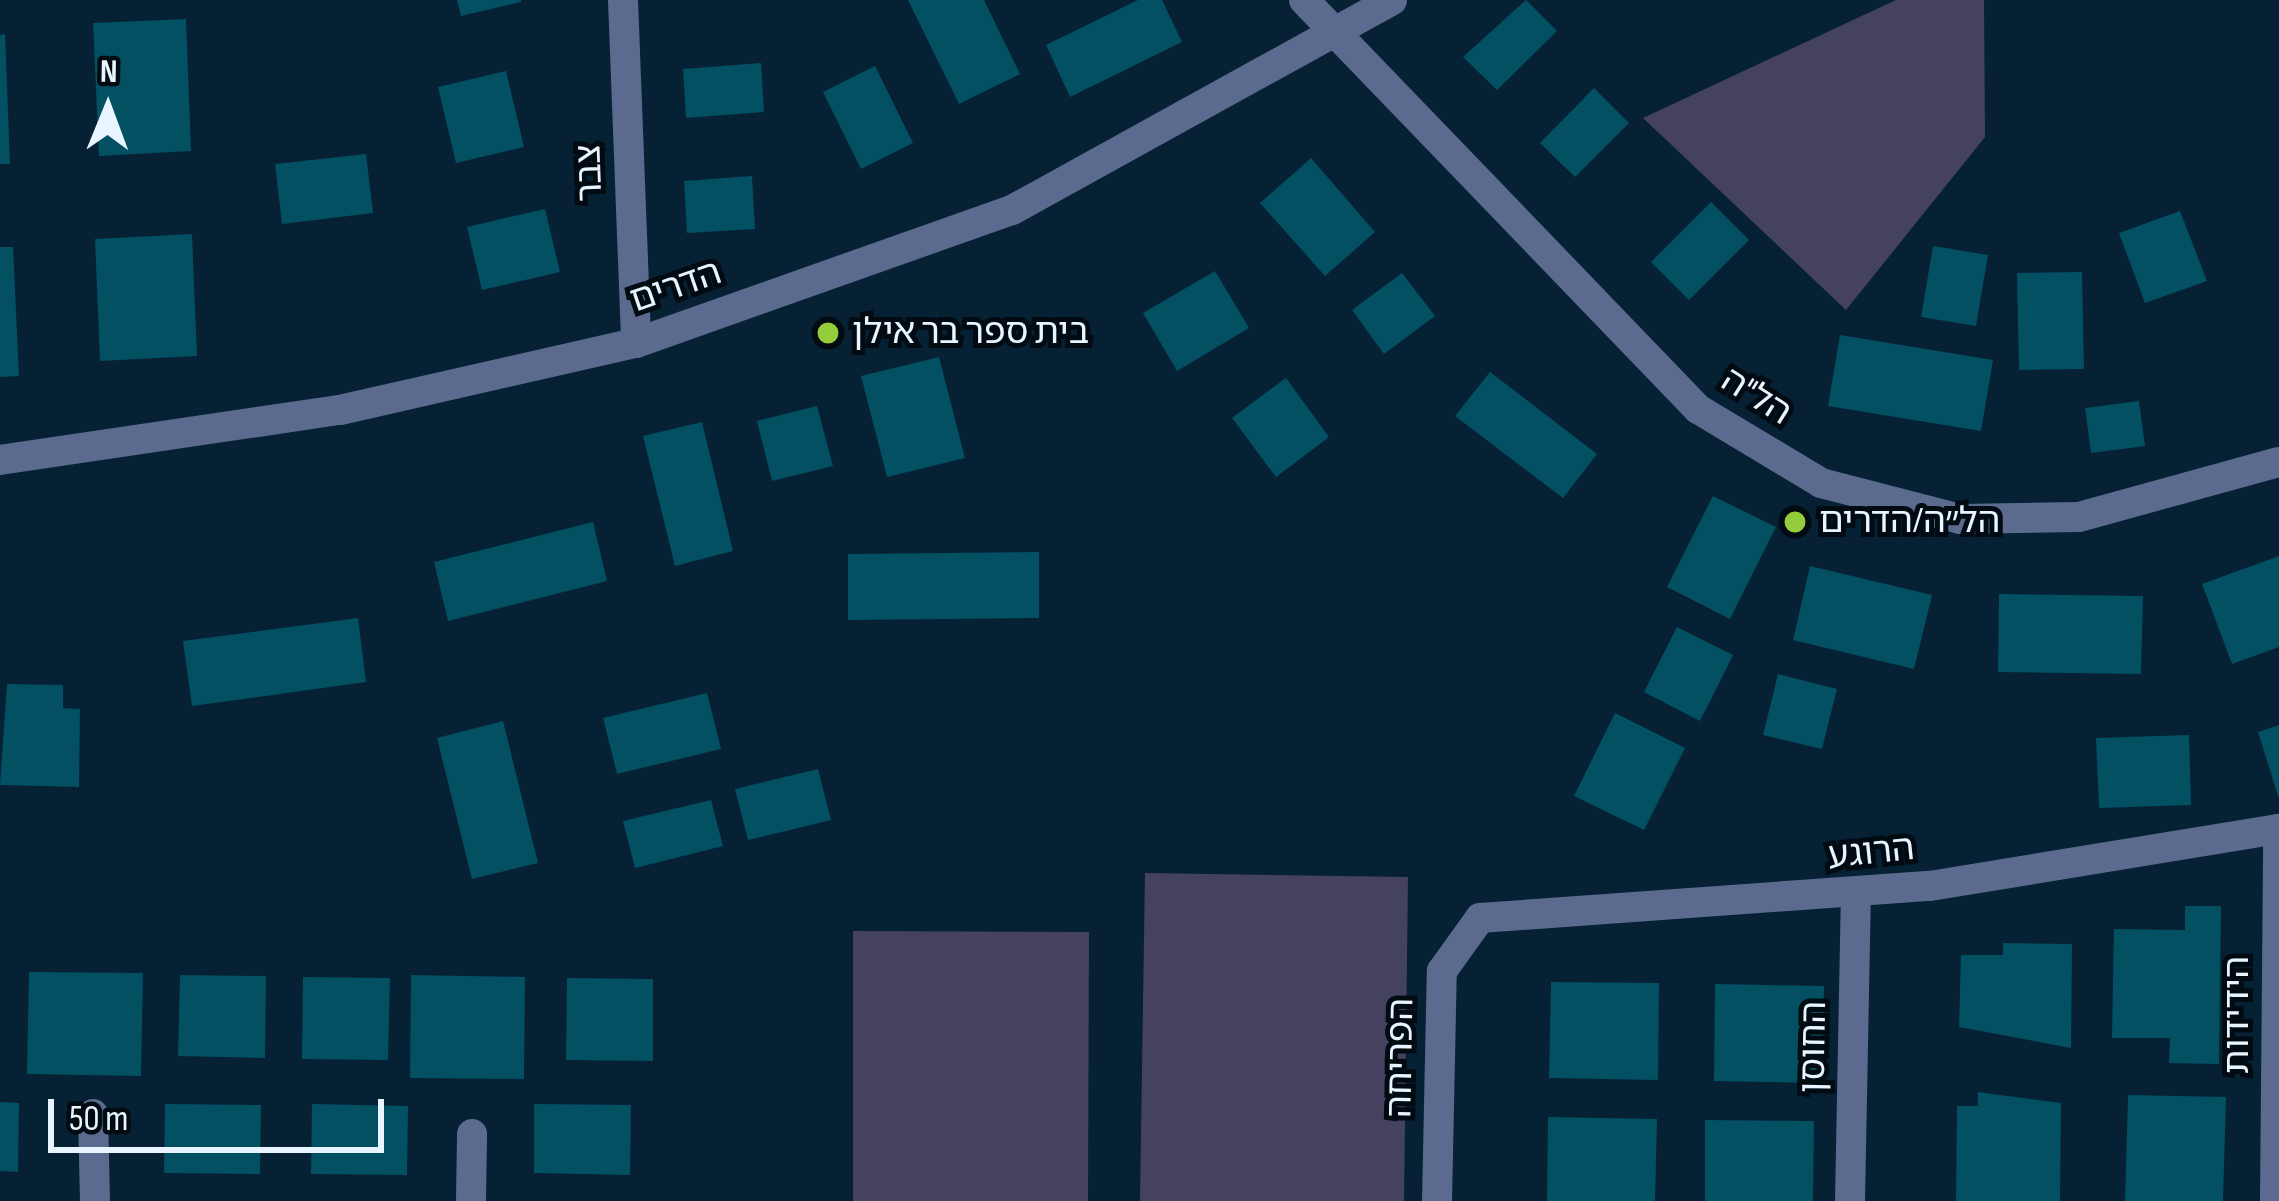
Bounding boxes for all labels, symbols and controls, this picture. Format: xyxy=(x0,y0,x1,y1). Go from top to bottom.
north arrow xyxy=(48,48,168,168)
text: N xyxy=(99,52,118,92)
street label: צבר xyxy=(567,143,613,203)
street label: הדרים xyxy=(625,251,727,323)
place label: בית ספר בר אילן xyxy=(852,311,1089,355)
marker: בית ספר בר אילן xyxy=(815,320,841,346)
street label: הל"ה xyxy=(1713,359,1799,435)
place label: הל״ה/הדרים xyxy=(1819,500,2000,544)
marker: הל״ה/הדרים xyxy=(1782,509,1808,535)
street label: הרוגע xyxy=(1825,827,1917,879)
street label: הידידות xyxy=(2216,956,2260,1074)
street label: הפריחה xyxy=(1378,998,1424,1118)
street label: החוסן xyxy=(1792,1001,1836,1093)
scale bar xyxy=(54,1075,390,1149)
text: 50 m xyxy=(69,1098,128,1141)

